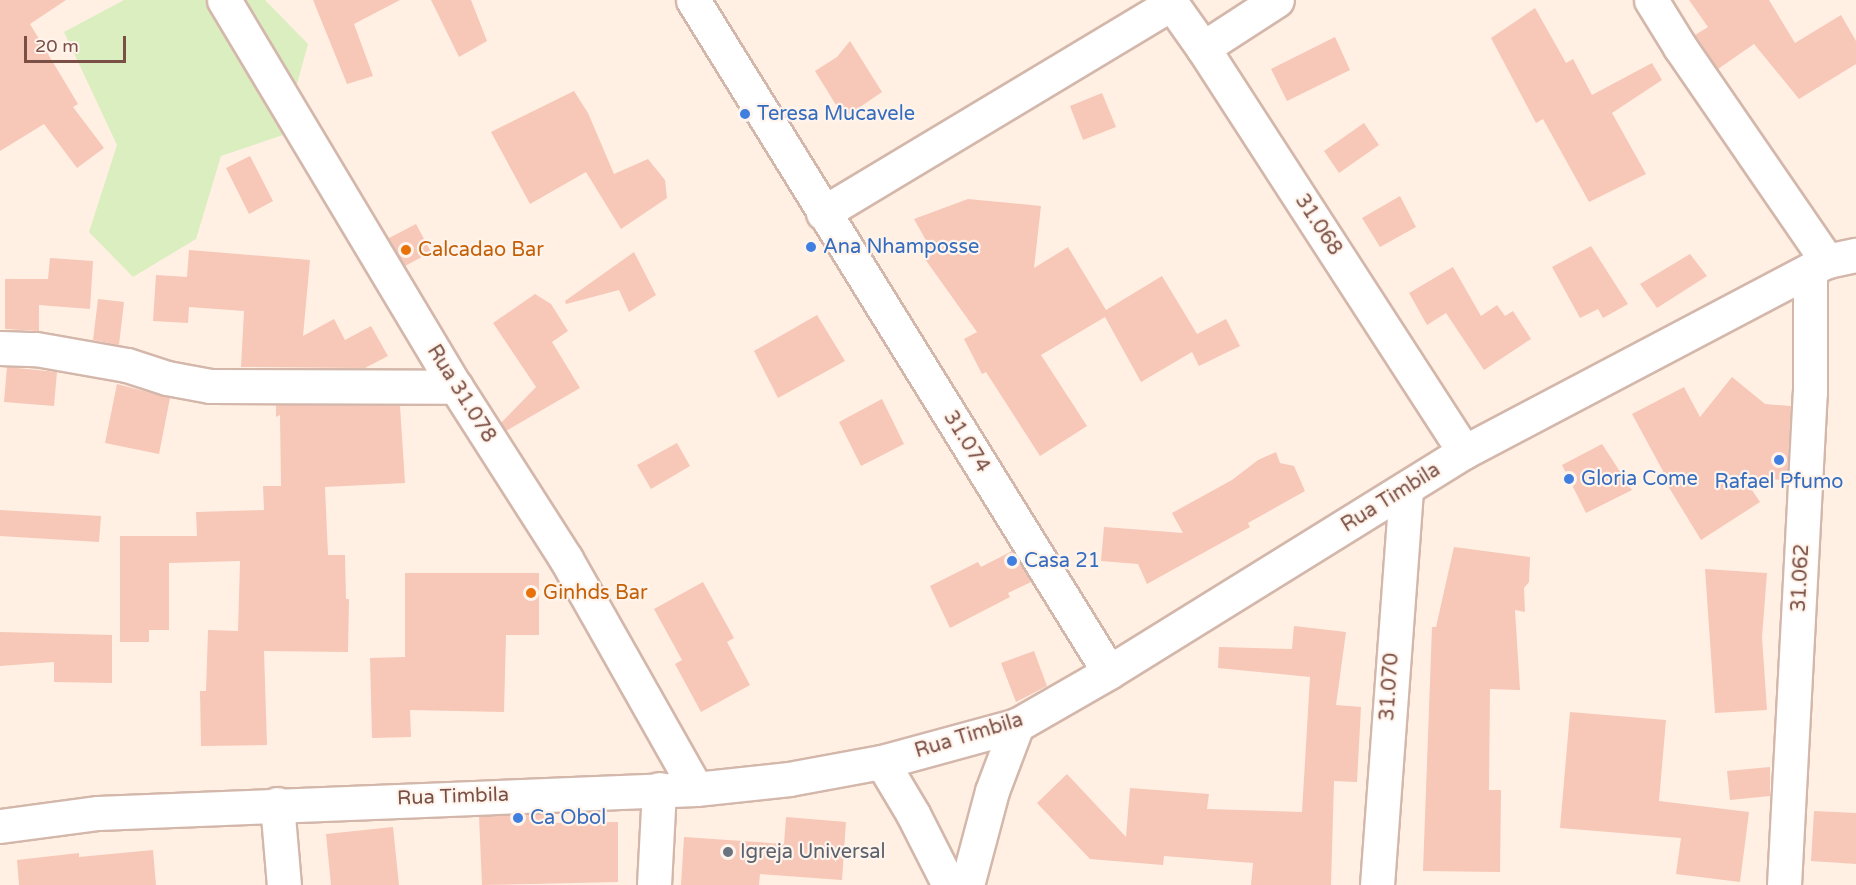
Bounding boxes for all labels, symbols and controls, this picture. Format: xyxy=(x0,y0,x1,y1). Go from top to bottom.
scale bar xyxy=(27,24,129,62)
text: 20 m xyxy=(35,35,79,57)
place label: Teresa Mucavele xyxy=(757,102,915,126)
marker: Teresa Mucavele xyxy=(738,107,752,121)
street label: 31.068 xyxy=(1289,190,1347,260)
place label: Ana Nhamposse xyxy=(823,235,979,259)
place label: Calcadao Bar xyxy=(418,238,544,262)
marker: Ana Nhamposse xyxy=(804,240,818,254)
marker: Calcadao Bar xyxy=(399,243,413,257)
street label: Rua 31.078 xyxy=(421,341,501,447)
street label: 31.074 xyxy=(938,407,994,477)
marker: Rafael Pfumo xyxy=(1772,453,1786,467)
street label: Rua Timbila xyxy=(1337,458,1445,538)
place label: Gloria Come xyxy=(1581,467,1698,491)
place label: Rafael Pfumo xyxy=(1714,470,1844,494)
marker: Gloria Come xyxy=(1562,472,1576,486)
street label: 31.062 xyxy=(1787,543,1815,613)
place label: Casa 21 xyxy=(1024,549,1100,573)
marker: Casa 21 xyxy=(1005,554,1019,568)
place label: Ginhds Bar xyxy=(543,581,648,605)
marker: Ginhds Bar xyxy=(524,586,538,600)
street label: 31.070 xyxy=(1376,652,1404,722)
street label: Rua Timbila xyxy=(912,708,1026,764)
street label: Rua Timbila xyxy=(397,783,509,811)
place label: Ca Obol xyxy=(530,806,606,830)
marker: Ca Obol xyxy=(511,811,525,825)
place label: Igreja Universal xyxy=(740,840,885,864)
marker: Igreja Universal xyxy=(721,845,735,859)

